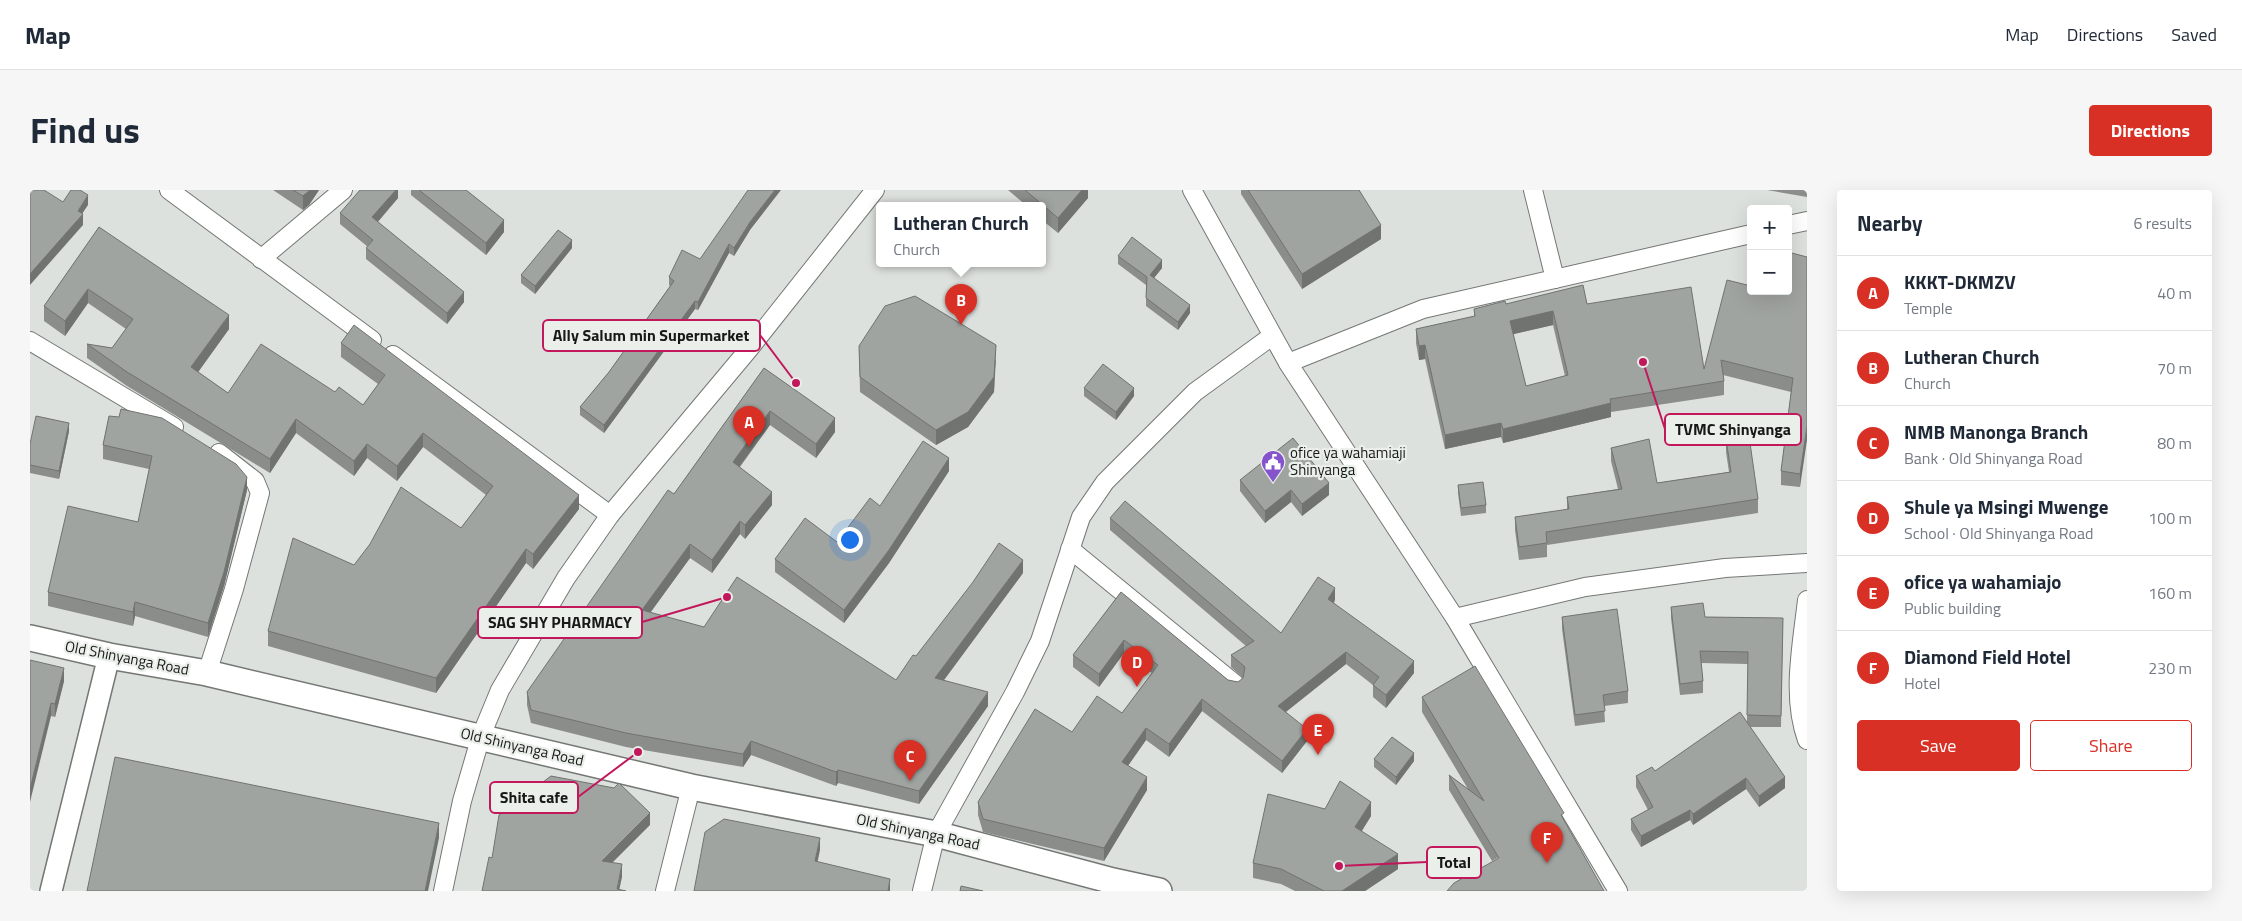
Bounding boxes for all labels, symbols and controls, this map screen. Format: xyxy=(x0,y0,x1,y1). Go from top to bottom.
text: Map xyxy=(25,17,71,53)
text: Map xyxy=(2005,21,2039,48)
text: Directions xyxy=(2067,21,2143,48)
text: Saved xyxy=(2171,21,2217,48)
text: Find us xyxy=(30,103,140,157)
button: Directions xyxy=(2089,105,2212,156)
popup xyxy=(876,202,1046,267)
map controls xyxy=(1747,205,1792,295)
button: + xyxy=(1747,205,1792,250)
text: Nearby xyxy=(1857,207,1922,239)
text: Lutheran Church xyxy=(893,208,1029,237)
text: 6 results xyxy=(2133,211,2192,235)
text: Church xyxy=(893,237,940,261)
button: − xyxy=(1747,250,1792,295)
text: KKKT-DKMZV xyxy=(1904,267,2016,296)
text: A xyxy=(1868,281,1878,305)
text: 40 m xyxy=(2157,281,2192,305)
pin: B xyxy=(945,284,977,325)
text: Temple xyxy=(1904,296,1953,320)
callout: Ally Salum min Supermarket xyxy=(543,320,760,351)
text: Ally Salum min Supermarket xyxy=(553,323,750,347)
text: Lutheran Church xyxy=(1904,342,2039,371)
text: B xyxy=(1868,356,1878,380)
text: 70 m xyxy=(2157,356,2192,380)
text: Church xyxy=(1904,371,1951,395)
pin: A xyxy=(733,406,765,447)
callout: TVMC Shinyanga xyxy=(1665,414,1801,445)
text: TVMC Shinyanga xyxy=(1675,417,1791,441)
text: NMB Manonga Branch xyxy=(1904,417,2088,446)
text: C xyxy=(1869,431,1877,455)
text: 80 m xyxy=(2157,431,2192,455)
place label: ofice ya wahamiaji Shinyanga xyxy=(1290,441,1406,481)
text: Bank · Old Shinyanga Road xyxy=(1904,446,2083,470)
public building icon: ofice ya wahamiaji Shinyanga xyxy=(1260,449,1286,483)
text: Shule ya Msingi Mwenge xyxy=(1904,492,2108,521)
text: D xyxy=(1868,506,1878,530)
text: 100 m xyxy=(2148,506,2192,530)
text: School · Old Shinyanga Road xyxy=(1904,521,2093,545)
your location xyxy=(837,527,863,553)
text: ofice ya wahamiajo xyxy=(1904,567,2061,596)
text: E xyxy=(1869,581,1877,605)
text: 160 m xyxy=(2148,581,2192,605)
text: Public building xyxy=(1904,596,2001,620)
callout: SAG SHY PHARMACY xyxy=(478,607,642,638)
text: SAG SHY PHARMACY xyxy=(488,610,632,634)
street label: Old Shinyanga Road xyxy=(63,634,191,681)
text: Diamond Field Hotel xyxy=(1904,642,2071,671)
pin: D xyxy=(1121,646,1153,687)
text: F xyxy=(1869,656,1877,680)
text: 230 m xyxy=(2148,656,2192,680)
text: Hotel xyxy=(1904,671,1941,695)
pin: E xyxy=(1302,714,1334,755)
button: Save xyxy=(1857,720,2020,771)
button: Share xyxy=(2030,720,2192,771)
street label: Old Shinyanga Road xyxy=(458,721,586,772)
pin: C xyxy=(894,740,926,781)
callout: Shita cafe xyxy=(490,782,578,813)
text: Shita cafe xyxy=(500,785,568,809)
street label: Old Shinyanga Road xyxy=(854,807,982,856)
pin: F xyxy=(1531,822,1563,863)
callout: Total xyxy=(1427,847,1481,878)
text: Total xyxy=(1437,850,1471,874)

